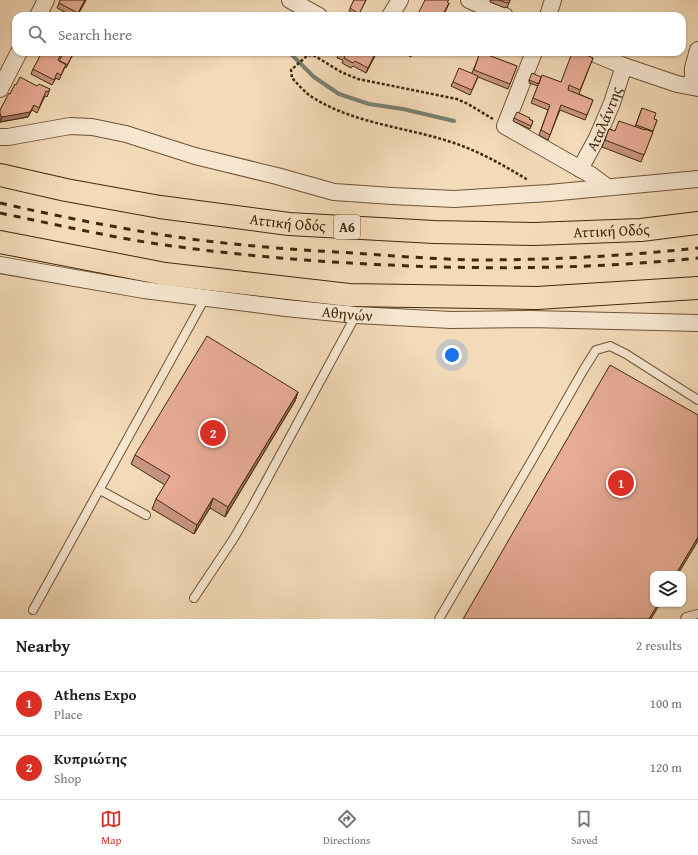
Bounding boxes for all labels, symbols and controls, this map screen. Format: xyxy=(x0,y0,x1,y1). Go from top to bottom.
search box xyxy=(12,12,686,56)
icon: search xyxy=(26,23,48,45)
text: Search here xyxy=(58,24,132,45)
street label: Αταλάντης xyxy=(581,83,627,155)
street label: Αττική Οδός xyxy=(249,208,327,236)
road number: Α6 xyxy=(334,215,360,239)
street label: Αττική Οδός xyxy=(573,218,651,243)
street label: Αθηνών xyxy=(321,301,374,326)
your location xyxy=(442,345,462,365)
pin: 2 xyxy=(200,418,226,448)
pin: 1 xyxy=(608,468,634,498)
map controls xyxy=(650,571,686,607)
button: layers xyxy=(650,571,686,607)
text: Nearby xyxy=(16,633,70,658)
text: 2 results xyxy=(636,636,682,655)
text: Athens Expo xyxy=(54,684,137,705)
text: 1 xyxy=(26,694,32,713)
text: 100 m xyxy=(650,694,682,713)
text: Place xyxy=(54,705,83,724)
text: Κυπριώτης xyxy=(54,748,127,769)
text: 2 xyxy=(26,758,32,777)
text: 120 m xyxy=(650,758,682,777)
text: Shop xyxy=(54,769,81,788)
tab: Map xyxy=(100,808,122,848)
tab: Directions xyxy=(323,808,370,848)
tab: Saved xyxy=(571,808,598,848)

